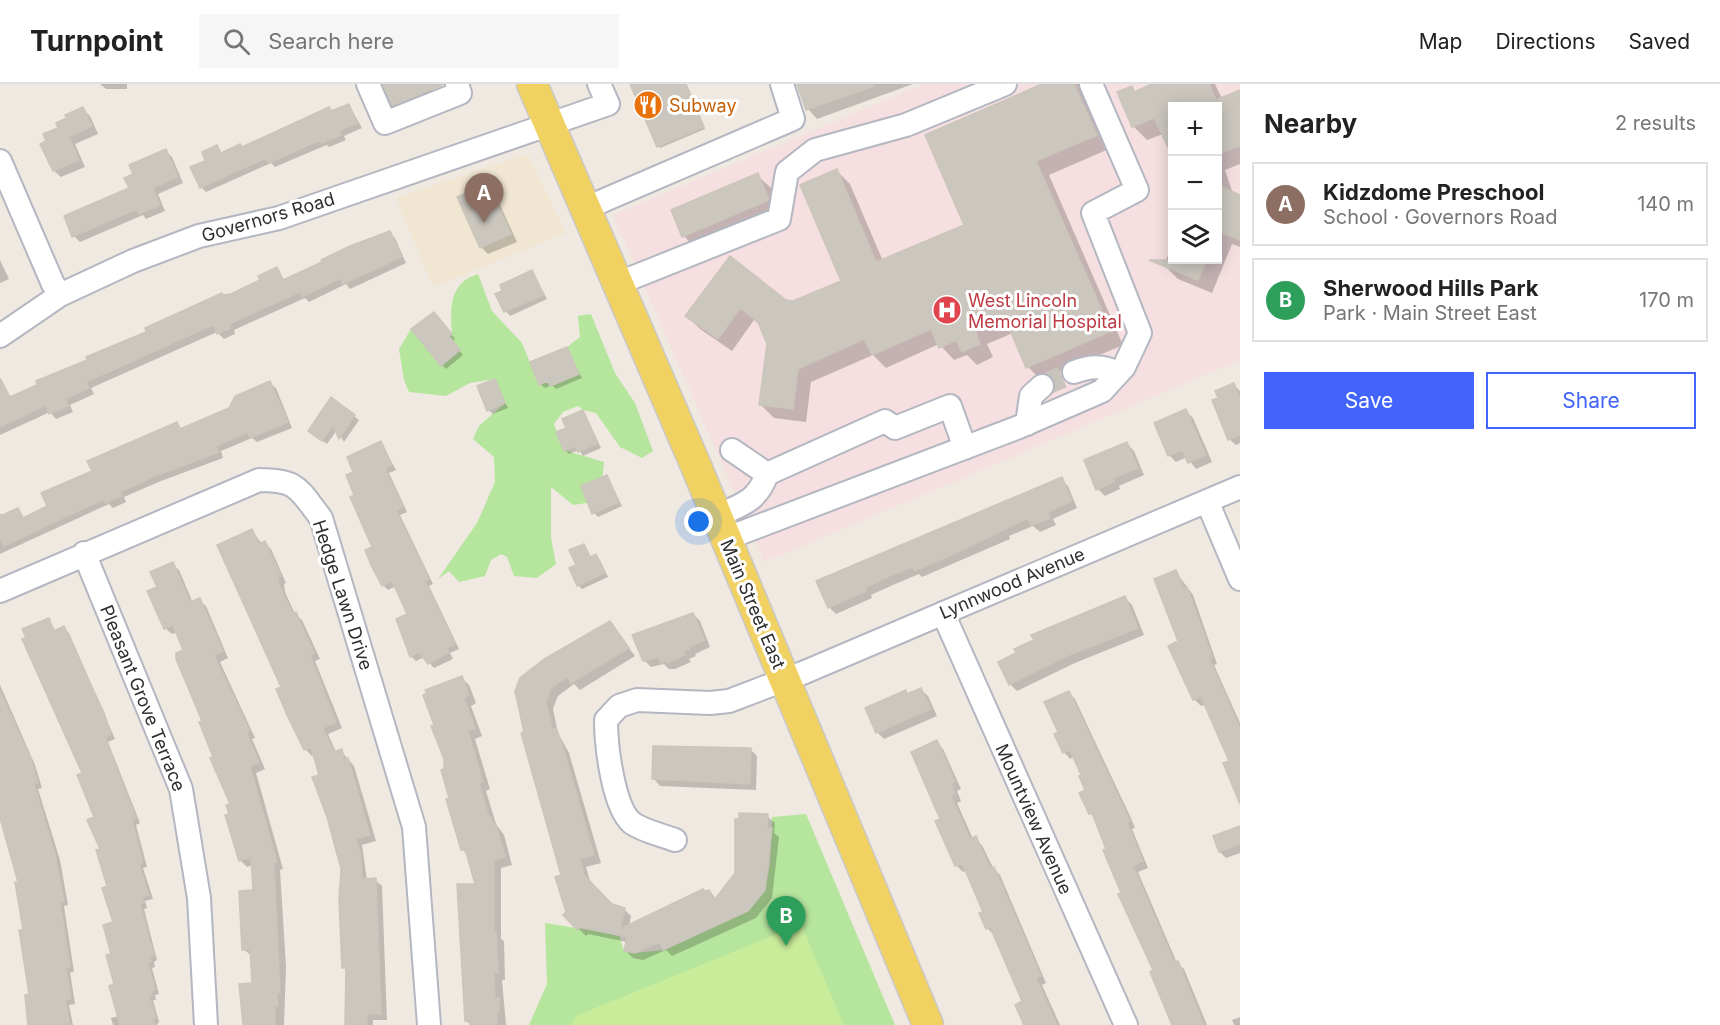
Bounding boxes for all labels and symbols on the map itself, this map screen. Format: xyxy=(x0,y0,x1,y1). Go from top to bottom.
restaurant icon: Subway xyxy=(632,89,664,121)
place label: Subway xyxy=(669,95,737,116)
pin: A xyxy=(464,174,504,223)
street label: Governors Road xyxy=(199,188,337,246)
place label: West Lincoln Memorial Hospital xyxy=(968,290,1122,332)
hospital icon: West Lincoln Memorial Hospital xyxy=(931,294,963,326)
your location xyxy=(684,507,713,536)
street label: Hedge Lawn Drive xyxy=(309,517,377,673)
street label: Main Street East xyxy=(716,536,790,672)
street label: Lynnwood Avenue xyxy=(936,543,1088,623)
street label: Pleasant Grove Terrace xyxy=(96,602,190,794)
street label: Mountview Avenue xyxy=(991,741,1077,897)
pin: B xyxy=(766,896,806,946)

